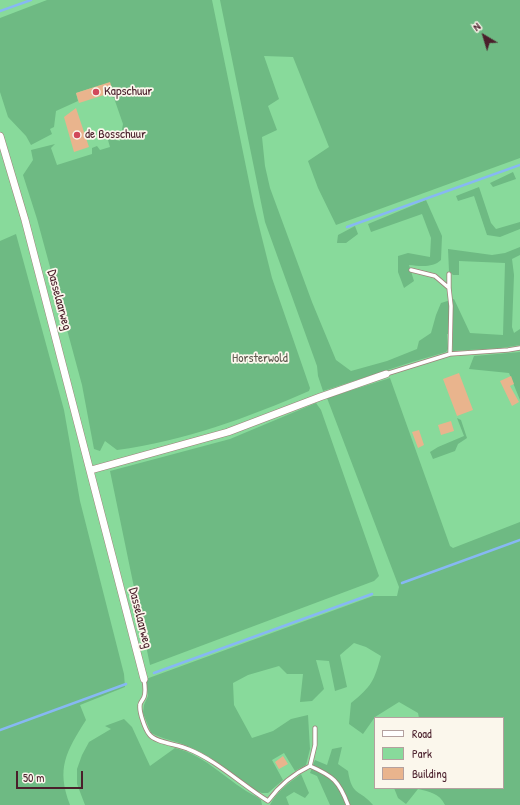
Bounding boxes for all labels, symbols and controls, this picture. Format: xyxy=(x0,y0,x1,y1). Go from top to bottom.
north arrow xyxy=(464,16,504,56)
text: N xyxy=(470,19,483,34)
place label: Kapschuur xyxy=(104,84,152,100)
marker: Kapschuur xyxy=(91,87,101,97)
place label: de Bosschuur xyxy=(85,127,146,143)
marker: de Bosschuur xyxy=(72,130,82,140)
street label: Dasselaarweg xyxy=(43,268,75,332)
park label: Horsterwold xyxy=(232,351,288,367)
street label: Dasselaarweg xyxy=(125,586,155,650)
legend xyxy=(374,717,504,789)
text: Road xyxy=(412,725,432,742)
text: Park xyxy=(412,745,432,762)
scale bar xyxy=(18,763,85,789)
text: Building xyxy=(412,765,447,782)
text: 50 m xyxy=(23,769,44,786)

